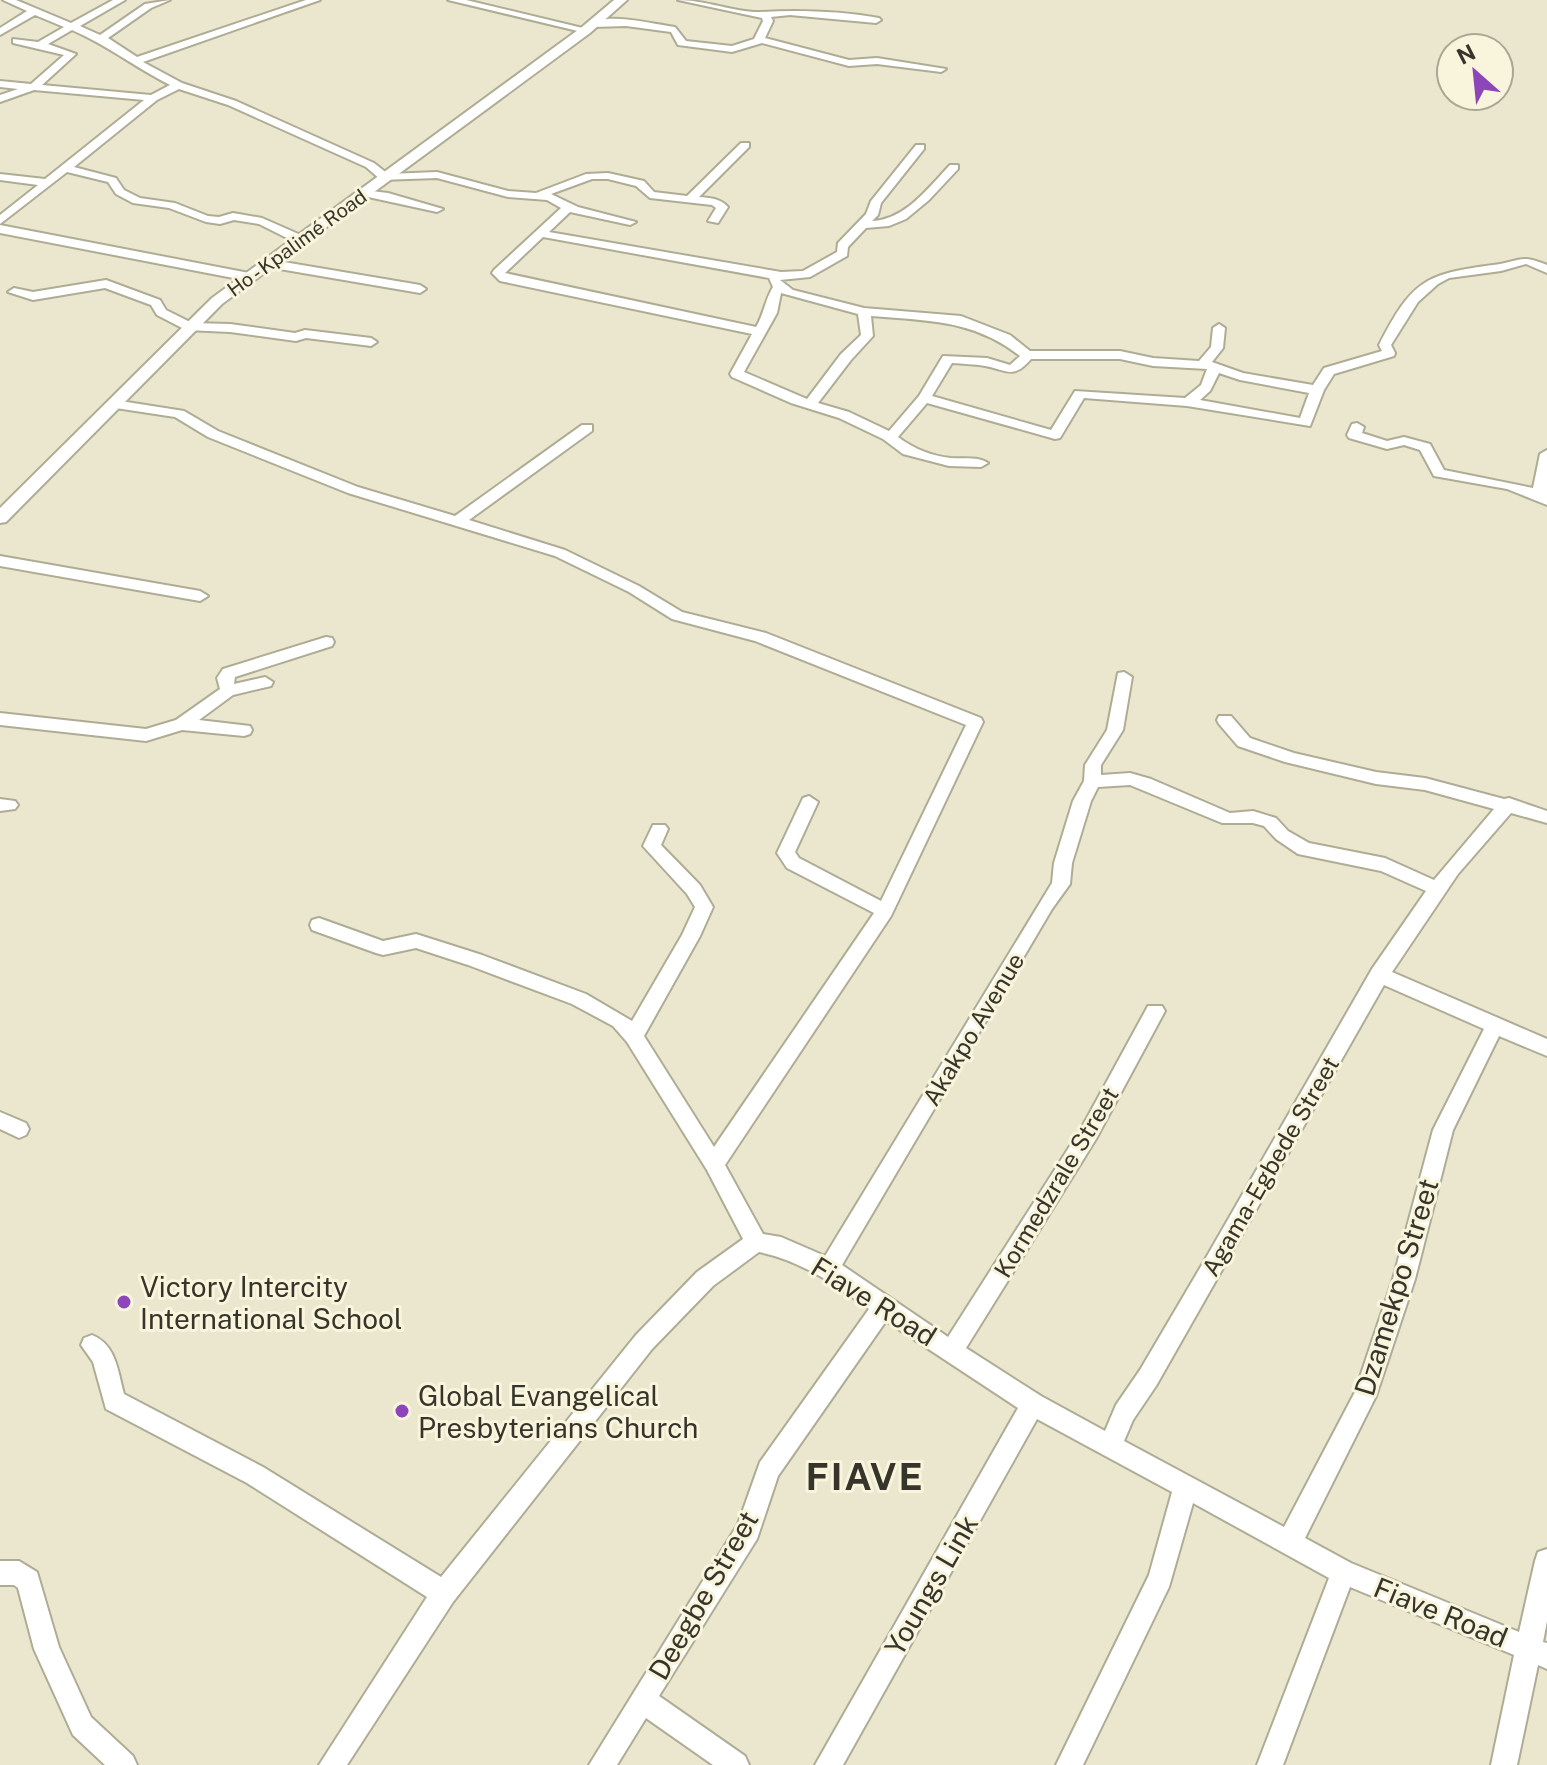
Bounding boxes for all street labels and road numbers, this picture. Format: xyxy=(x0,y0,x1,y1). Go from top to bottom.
street label: Ho - Kpalimé Road xyxy=(223,184,371,302)
street label: Akakpo Avenue xyxy=(916,948,1030,1110)
street label: Agama-Egbede Street xyxy=(1196,1051,1344,1281)
street label: Kormedzrale Street xyxy=(988,1082,1124,1282)
street label: Dzamekpo Street xyxy=(1347,1174,1445,1400)
street label: Fiave Road xyxy=(805,1250,943,1352)
street label: Deegbe Street xyxy=(641,1505,765,1685)
street label: Youngs Link xyxy=(878,1509,984,1661)
street label: Fiave Road xyxy=(1369,1570,1513,1654)

